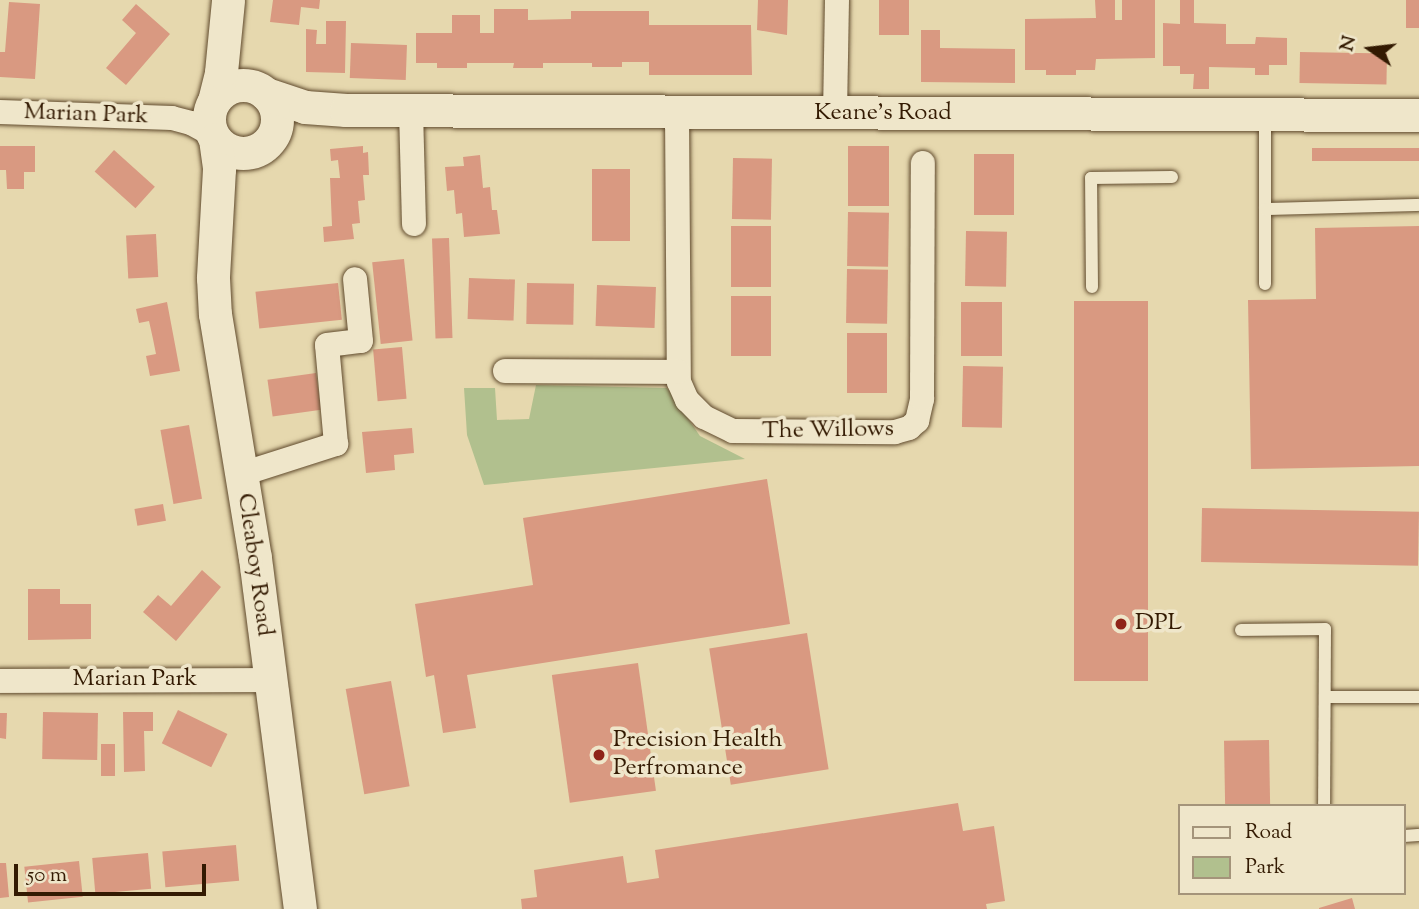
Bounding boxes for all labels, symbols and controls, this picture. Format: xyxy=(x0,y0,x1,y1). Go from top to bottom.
north arrow xyxy=(1335,14,1405,84)
text: N xyxy=(1334,33,1364,54)
street label: Marian Park xyxy=(23,98,149,132)
street label: Keane's Road xyxy=(814,100,952,128)
street label: The Willows xyxy=(762,415,894,447)
street label: Cleaboy Road xyxy=(230,491,278,639)
place label: DPL xyxy=(1135,610,1182,638)
marker: DPL xyxy=(1113,616,1129,632)
street label: Marian Park xyxy=(73,666,197,694)
place label: Precision Health Perfromance xyxy=(613,727,783,783)
marker: Precision Health Perfromance xyxy=(591,747,607,763)
legend xyxy=(1178,804,1405,895)
text: Road xyxy=(1245,818,1292,848)
scale bar xyxy=(18,850,210,894)
text: Park xyxy=(1245,853,1285,883)
text: 50 m xyxy=(27,861,67,891)

